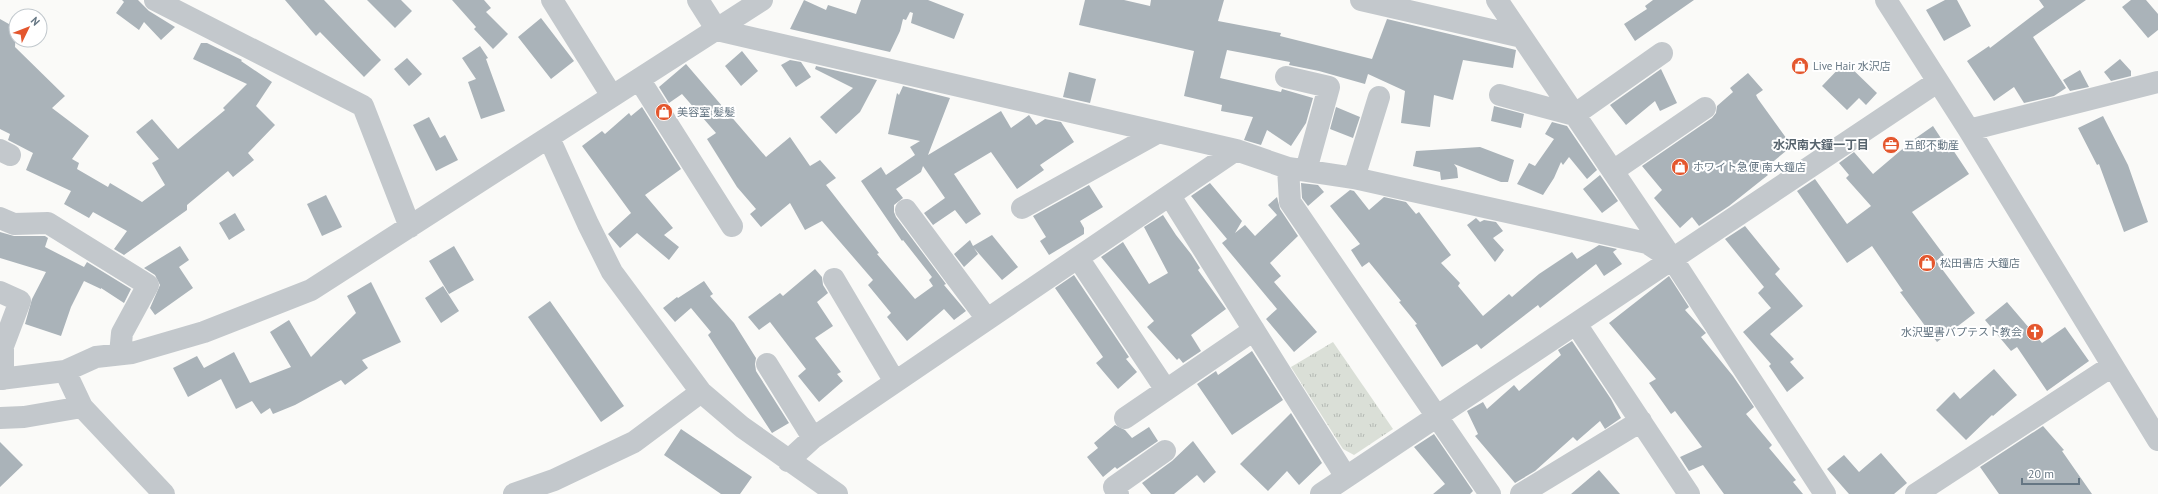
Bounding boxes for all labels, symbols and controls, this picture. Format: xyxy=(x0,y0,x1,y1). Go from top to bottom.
north arrow xyxy=(8,8,48,48)
text: N xyxy=(28,14,43,29)
shop icon: Live Hair 水沢店 xyxy=(1790,56,1810,76)
place label: Live Hair 水沢店 xyxy=(1813,59,1891,73)
shop icon: 美容室 髪髪 xyxy=(654,102,674,122)
place label: 美容室 髪髪 xyxy=(677,105,735,119)
office icon: 五郎不動産 xyxy=(1881,135,1901,155)
district label: 水沢南大鐘一丁目 xyxy=(1773,137,1869,152)
place label: 五郎不動産 xyxy=(1904,138,1959,152)
shop icon: ホワイト急便 南大鐘店 xyxy=(1670,157,1690,177)
place label: ホワイト急便 南大鐘店 xyxy=(1693,160,1806,174)
shop icon: 松田書店 大鐘店 xyxy=(1917,253,1937,273)
place label: 松田書店 大鐘店 xyxy=(1940,256,2020,270)
church icon: 水沢聖書バプテスト教会 xyxy=(2025,322,2045,342)
place label: 水沢聖書バプテスト教会 xyxy=(1901,325,2022,339)
scale bar xyxy=(2022,460,2079,486)
text: 20 m xyxy=(2028,466,2054,481)

